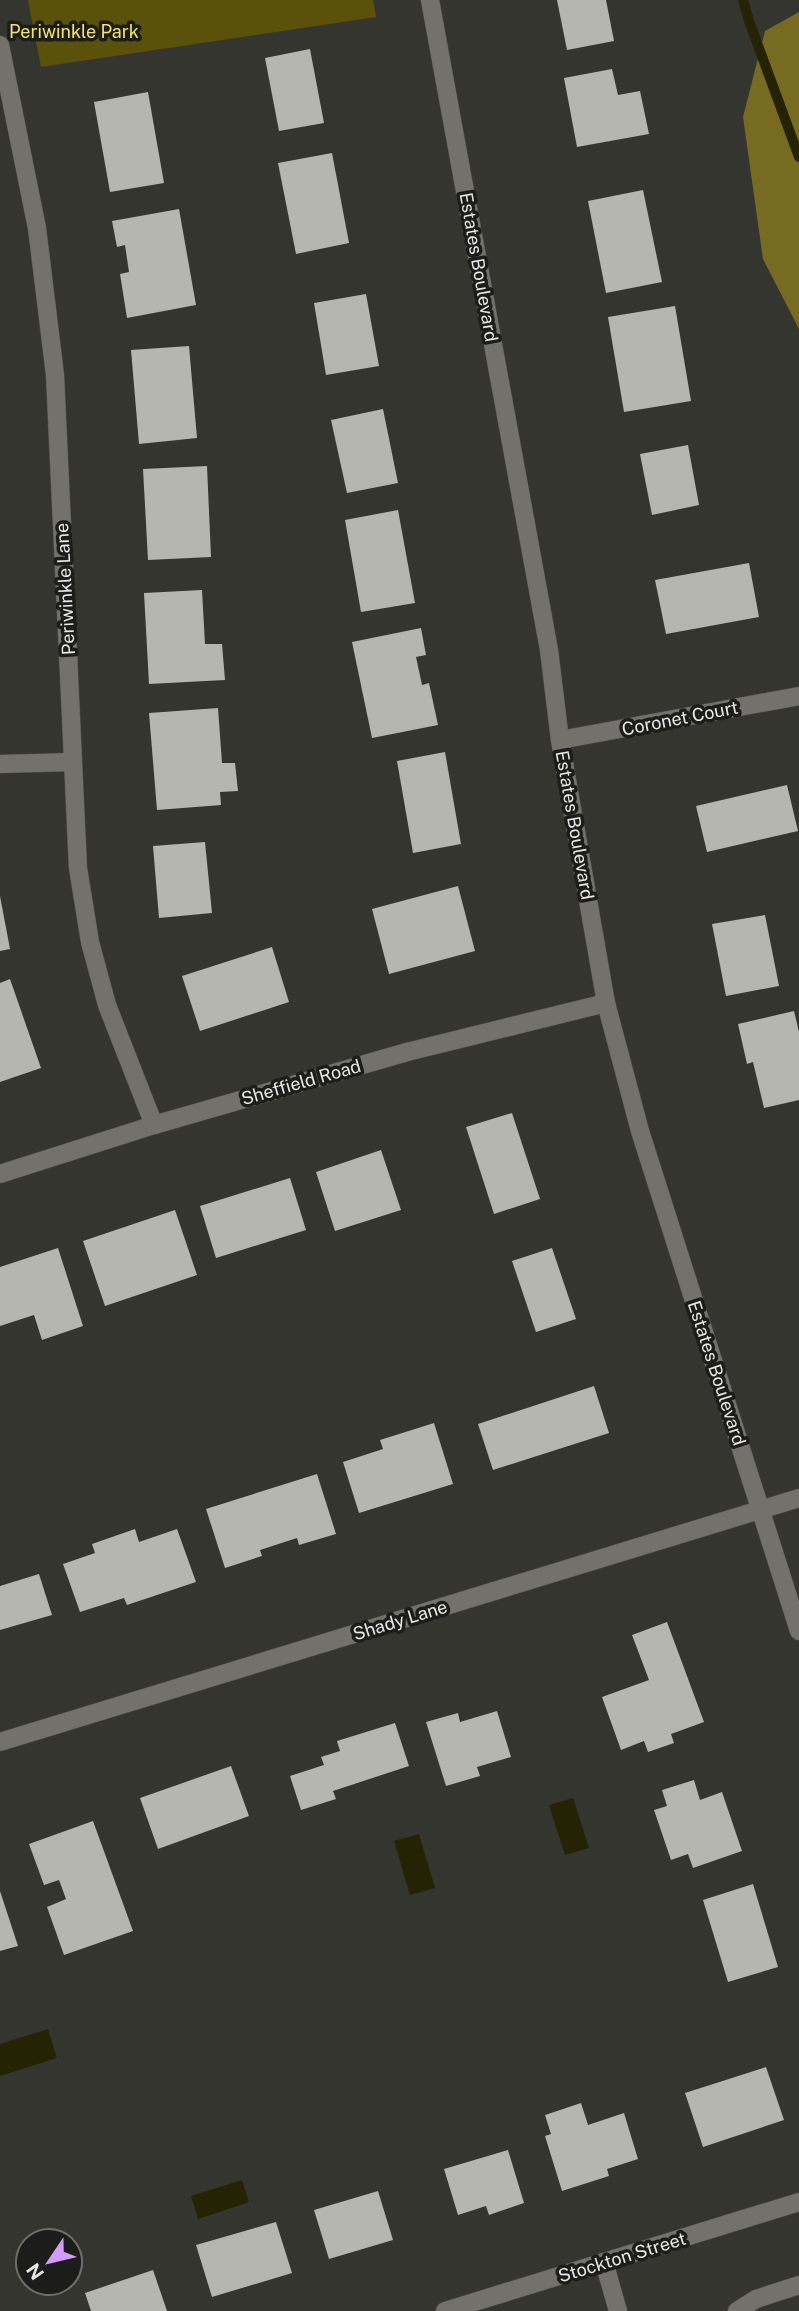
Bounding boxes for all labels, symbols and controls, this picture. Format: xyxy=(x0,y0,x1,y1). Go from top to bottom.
park label: Periwinkle Park xyxy=(9,21,139,42)
street label: Estates Boulevard xyxy=(456,191,502,343)
street label: Periwinkle Lane xyxy=(51,522,79,656)
street label: Coronet Court xyxy=(620,696,740,740)
street label: Estates Boulevard xyxy=(552,749,598,901)
street label: Sheffield Road xyxy=(239,1055,363,1109)
street label: Estates Boulevard xyxy=(684,1298,750,1448)
street label: Shady Lane xyxy=(350,1596,450,1644)
north arrow xyxy=(14,2227,84,2297)
street label: Stockton Street xyxy=(556,2228,688,2286)
text: N xyxy=(22,2259,48,2284)

